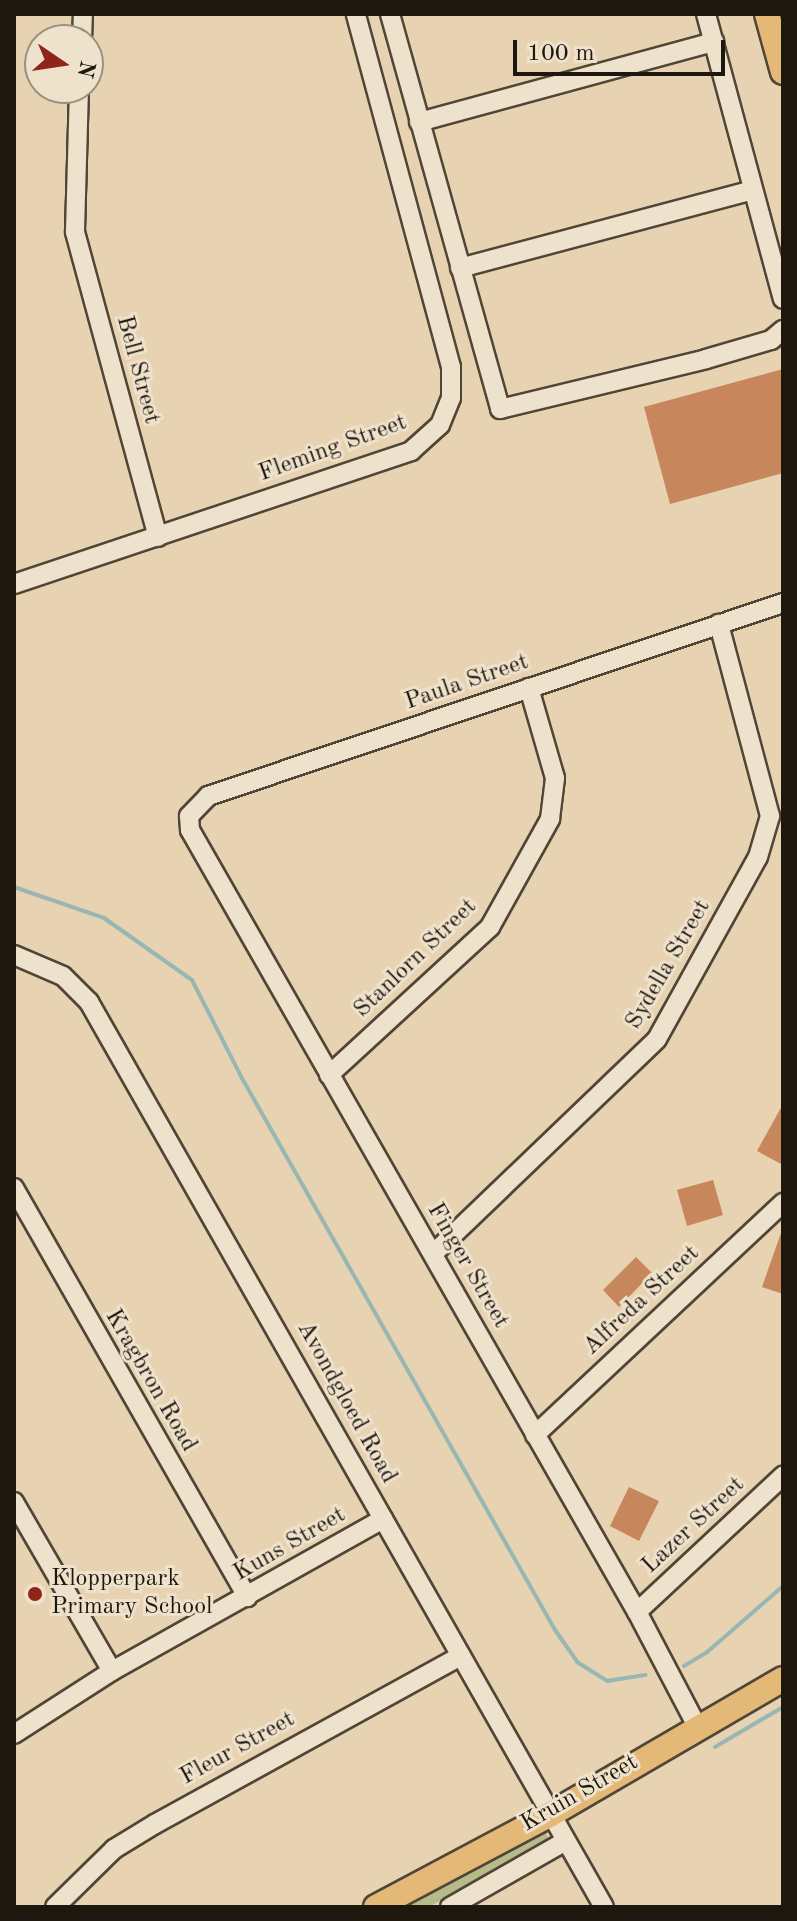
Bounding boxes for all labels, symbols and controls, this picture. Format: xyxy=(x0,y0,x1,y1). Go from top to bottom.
north arrow xyxy=(24,24,104,104)
scale bar xyxy=(517,24,729,74)
text: 100 m xyxy=(527,42,595,66)
text: N xyxy=(73,58,98,80)
street label: Bell Street xyxy=(109,313,165,427)
street label: Fleming Street xyxy=(255,409,411,489)
street label: Paula Street xyxy=(402,648,532,718)
street label: Stanlorn Street xyxy=(349,893,483,1025)
street label: Sydella Street xyxy=(620,895,718,1035)
street label: Finger Street xyxy=(420,1198,514,1334)
street label: Alfreda Street xyxy=(578,1240,706,1362)
street label: Kragbron Road xyxy=(98,1305,202,1457)
street label: Avondgloed Road xyxy=(290,1317,402,1489)
street label: Lazer Street xyxy=(637,1471,751,1581)
street label: Kuns Street xyxy=(229,1501,351,1589)
place label: Klopperpark Primary School xyxy=(51,1566,213,1622)
marker: Klopperpark Primary School xyxy=(26,1585,44,1603)
street label: Fleur Street xyxy=(176,1706,300,1792)
street label: Kruin Street xyxy=(516,1749,644,1839)

